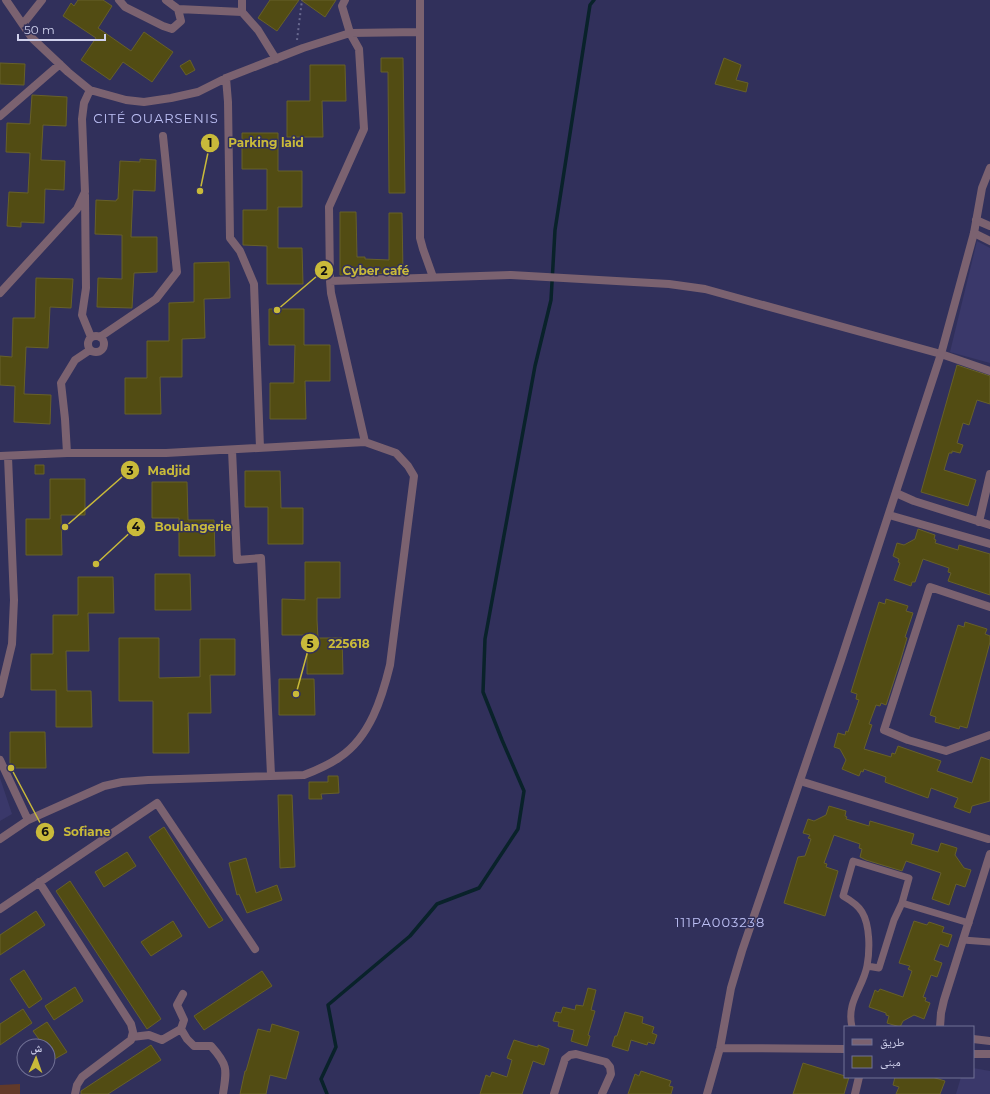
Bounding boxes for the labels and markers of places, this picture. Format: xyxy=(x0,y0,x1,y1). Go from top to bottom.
callout: Parking laid xyxy=(200,131,312,155)
callout: Cyber café xyxy=(314,258,417,282)
callout: Madjid xyxy=(120,458,199,482)
callout: Boulangerie xyxy=(126,515,239,539)
callout: 225618 xyxy=(300,631,377,655)
callout: Sofiane xyxy=(35,820,118,844)

